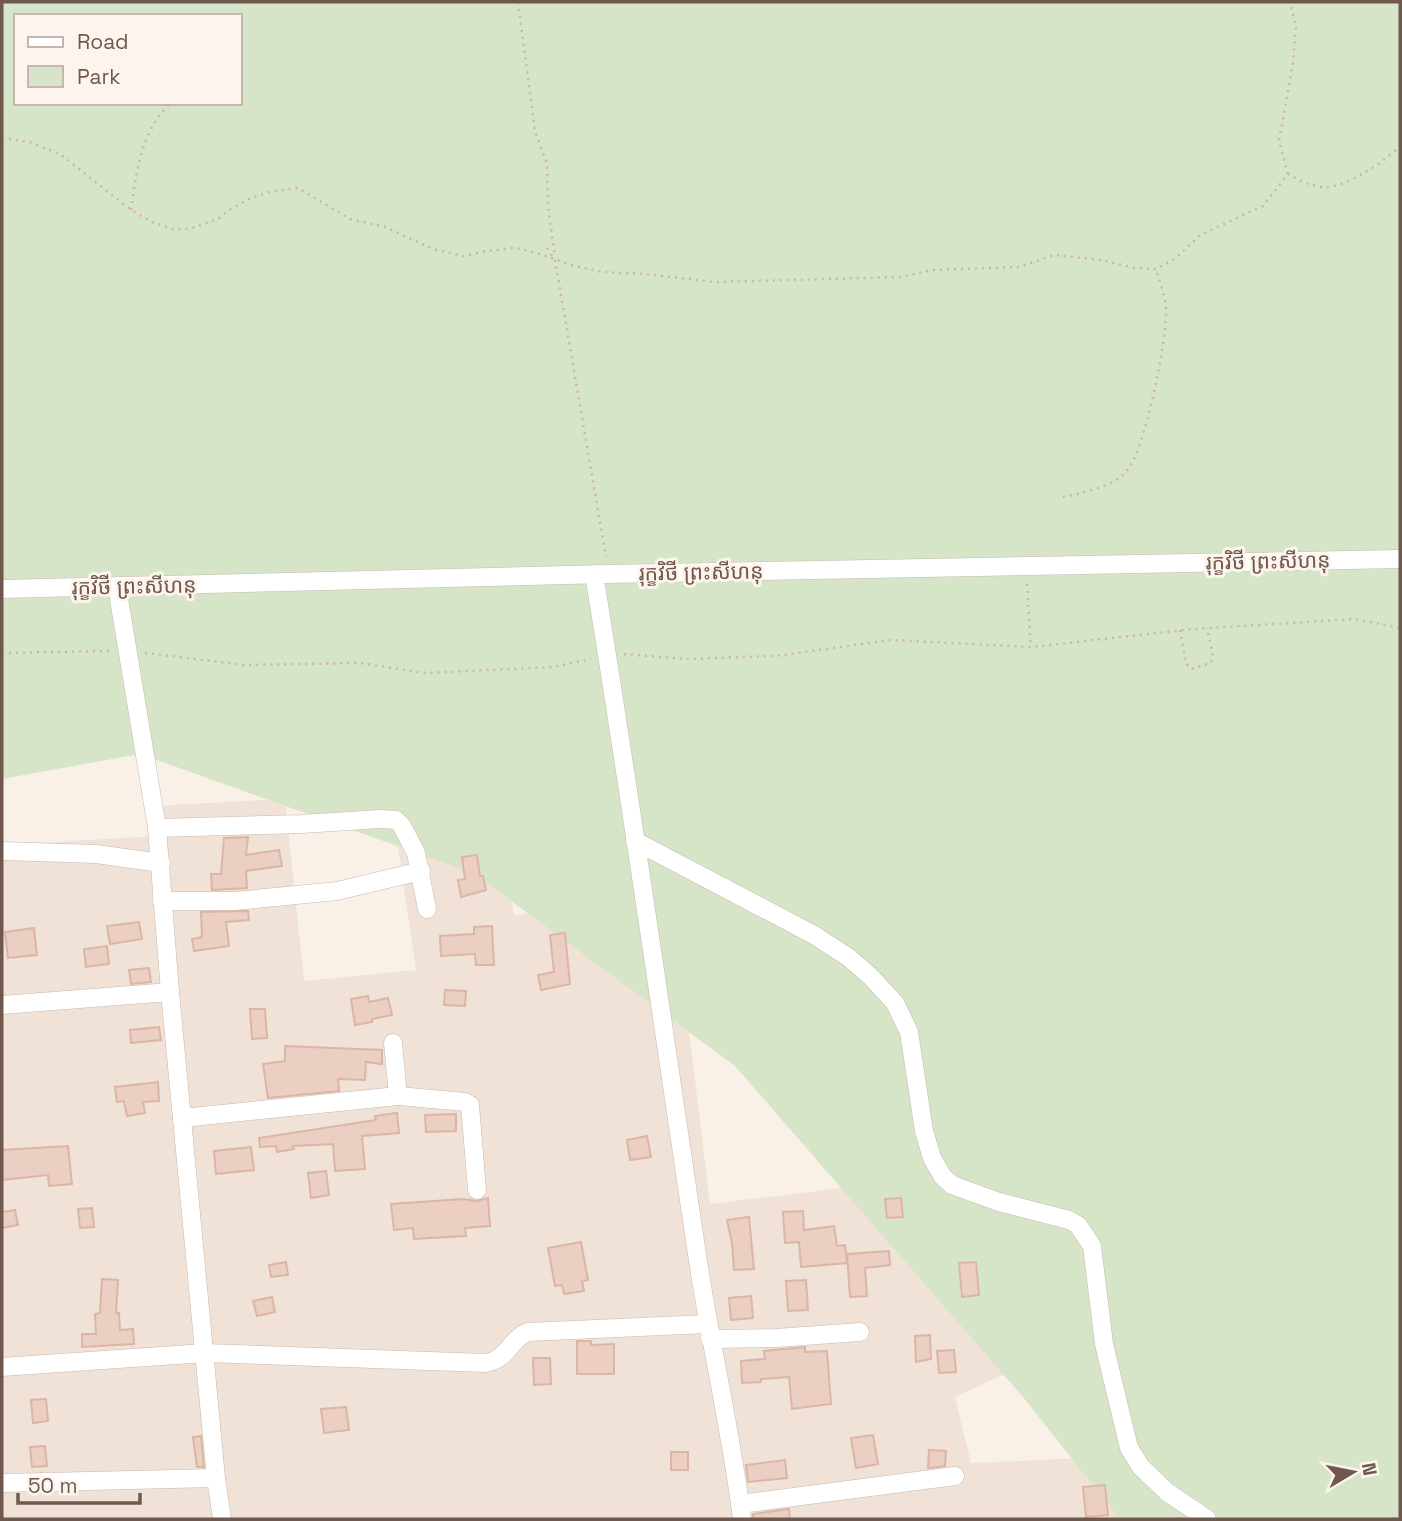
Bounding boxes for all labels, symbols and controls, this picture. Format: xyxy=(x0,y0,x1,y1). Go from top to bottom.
legend xyxy=(14,14,242,105)
text: Road xyxy=(77,28,129,55)
text: Park xyxy=(77,63,121,90)
street label: រុក្ខវិថី ព្រះសីហនុ xyxy=(1205,546,1331,576)
street label: រុក្ខវិថី ព្រះសីហនុ xyxy=(638,557,764,587)
street label: រុក្ខវិថី ព្រះសីហនុ xyxy=(71,571,197,601)
north arrow xyxy=(1318,1437,1388,1507)
text: N xyxy=(1356,1461,1383,1478)
scale bar xyxy=(18,1462,140,1506)
text: 50 m xyxy=(28,1472,78,1499)

